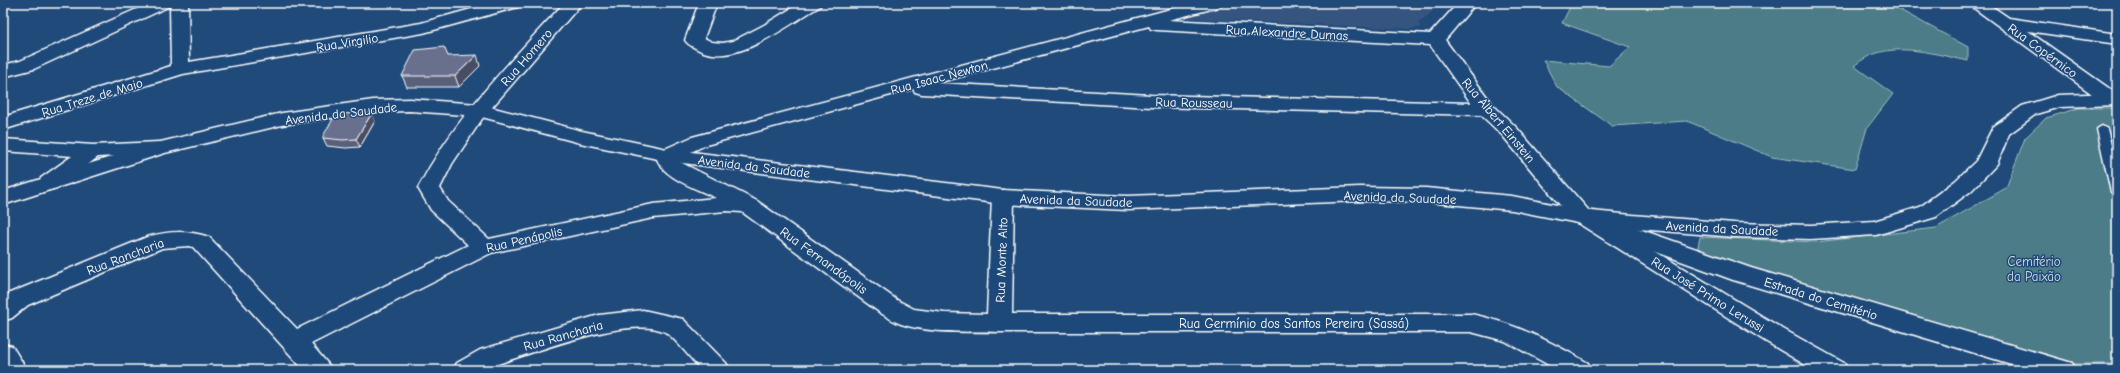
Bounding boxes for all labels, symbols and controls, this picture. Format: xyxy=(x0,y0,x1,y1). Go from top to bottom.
street label: Rua Copérnico xyxy=(2005,20,2080,81)
street label: Rua Alexandre Dumas xyxy=(1225,22,1349,43)
street label: Rua Homero xyxy=(497,26,555,89)
street label: Rua Virgilio xyxy=(315,30,379,55)
street label: Rua Isaac Newton xyxy=(889,57,989,98)
street label: Rua Treze de Maio xyxy=(40,75,145,120)
street label: Rua Albert Einstein xyxy=(1459,75,1538,166)
street label: Rua Rousseau xyxy=(1155,94,1233,111)
street label: Avenida da Saudade xyxy=(284,99,398,128)
street label: Avenida da Saudade xyxy=(697,152,811,181)
street label: Avenida da Saudade xyxy=(1343,188,1457,207)
street label: Avenida da Saudade xyxy=(1019,191,1133,210)
street label: Rua Monte Alto xyxy=(993,217,1010,303)
street label: Avenida da Saudade xyxy=(1665,218,1779,239)
street label: Rua Penápolis xyxy=(485,223,564,256)
street label: Rua Fernandópolis xyxy=(777,224,870,297)
street label: Rua Rancharia xyxy=(84,235,166,278)
street label: Rua José Primo Lerussi xyxy=(1649,254,1767,335)
park label: Cemitério da Paixão xyxy=(2007,254,2061,284)
street label: Estrada do Cemitério xyxy=(1762,274,1879,323)
street label: Rua Germínio dos Santos Pereira (Sassá) xyxy=(1179,316,1409,331)
street label: Rua Rancharia xyxy=(522,317,604,354)

